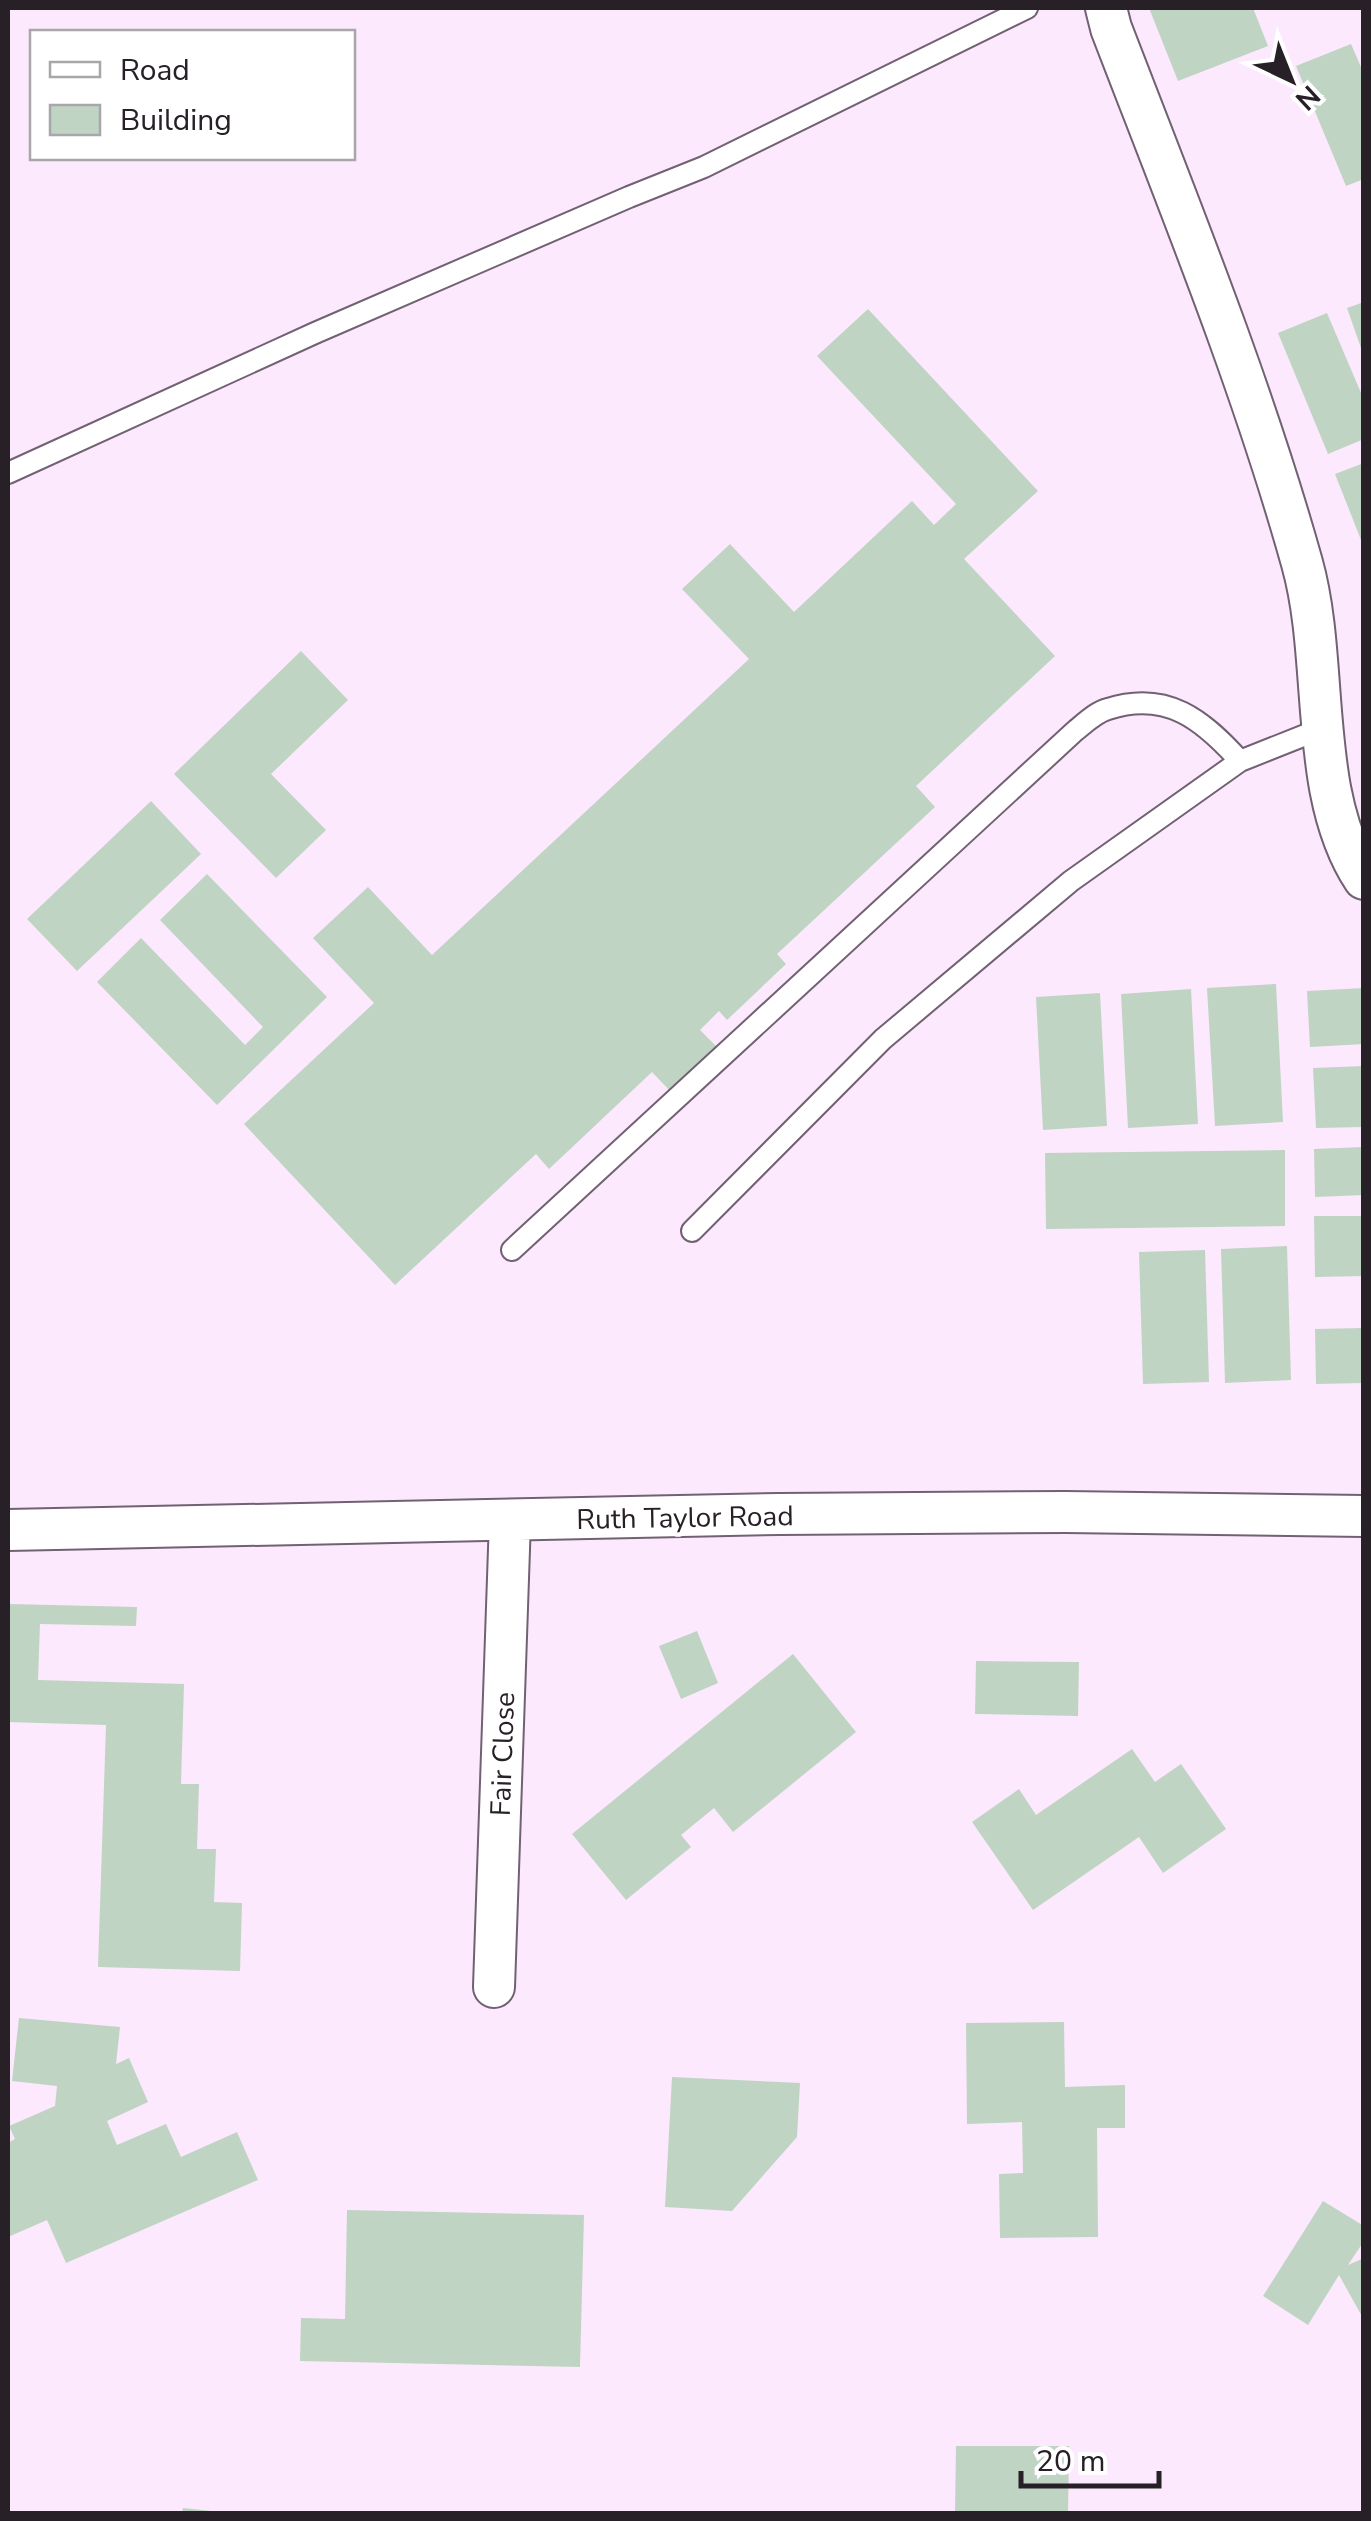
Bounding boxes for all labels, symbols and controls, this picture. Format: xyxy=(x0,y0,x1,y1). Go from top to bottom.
legend xyxy=(30,30,355,160)
north arrow xyxy=(1241,30,1341,130)
text: Road xyxy=(120,50,190,91)
text: N xyxy=(1287,77,1328,119)
text: Building xyxy=(120,100,232,141)
street label: Ruth Taylor Road xyxy=(576,1497,794,1539)
street label: Fair Close xyxy=(482,1691,524,1817)
scale bar xyxy=(1021,2426,1158,2488)
text: 20 m xyxy=(1036,2441,1105,2482)

